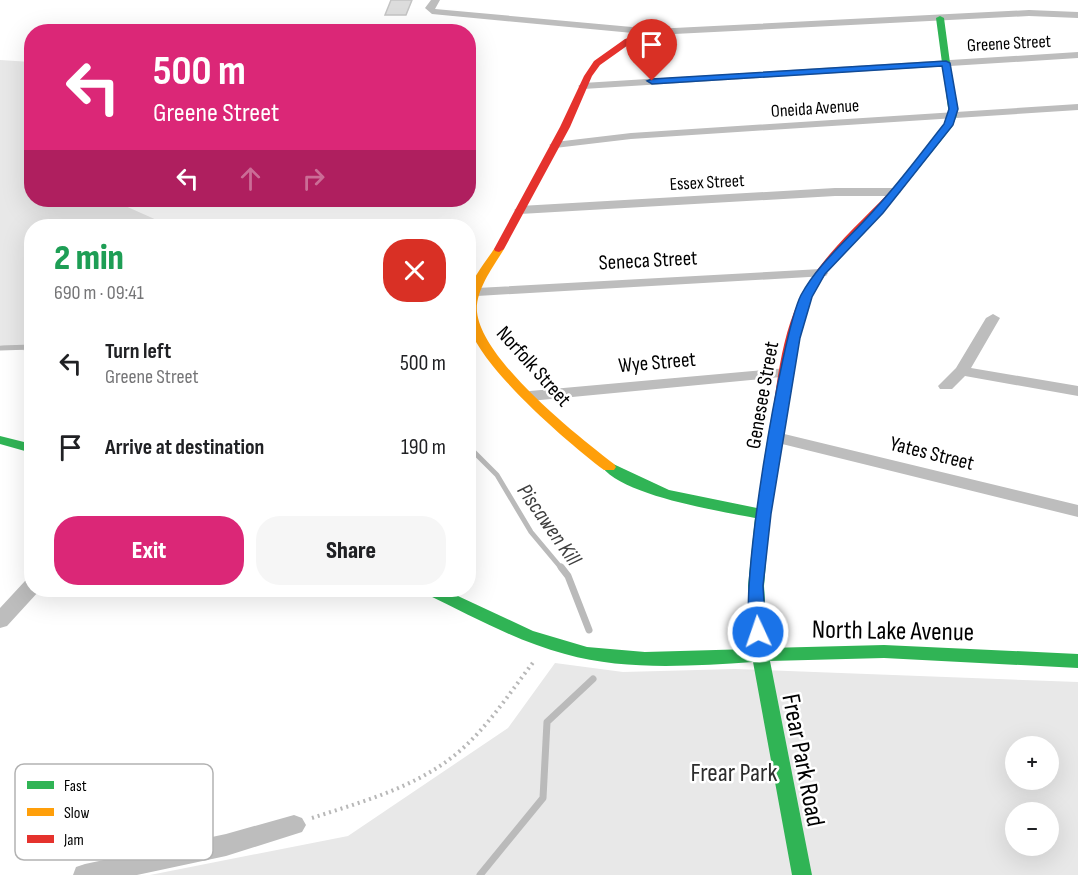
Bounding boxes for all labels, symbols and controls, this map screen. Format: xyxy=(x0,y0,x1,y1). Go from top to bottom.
pin xyxy=(626,19,677,81)
icon: arrive xyxy=(635,28,668,61)
street label: Greene Street xyxy=(966,31,1052,56)
text: 500 m xyxy=(153,46,246,97)
icon: left xyxy=(54,48,132,126)
street label: Oneida Avenue xyxy=(770,95,860,122)
text: Greene Street xyxy=(153,97,279,129)
icon: left xyxy=(171,162,204,195)
icon: ahead xyxy=(234,162,267,195)
icon: right xyxy=(297,162,330,195)
street label: Essex Street xyxy=(669,170,745,195)
text: 2 min xyxy=(54,237,124,280)
button: close xyxy=(383,239,446,302)
street label: Seneca Street xyxy=(598,245,698,276)
text: 690 m · 09:41 xyxy=(54,281,144,305)
street label: Norfolk Street xyxy=(491,321,576,412)
text: Turn left xyxy=(105,338,171,365)
street label: Genesee Street xyxy=(741,340,784,451)
icon: left xyxy=(54,347,87,380)
street label: Wye Street xyxy=(617,347,697,378)
text: 500 m xyxy=(400,350,446,377)
text: Greene Street xyxy=(105,365,199,389)
icon: arrive xyxy=(54,431,87,464)
street label: Yates Street xyxy=(887,431,977,476)
text: Arrive at destination xyxy=(105,434,264,461)
text: 190 m xyxy=(401,434,446,461)
water label: Piscawen Kill xyxy=(511,479,587,572)
button: Exit xyxy=(54,516,244,585)
button: Share xyxy=(256,516,446,585)
position arrow xyxy=(726,600,790,664)
street label: North Lake Avenue xyxy=(812,615,974,648)
street label: Frear Park Road xyxy=(774,691,831,829)
map controls xyxy=(1005,736,1059,856)
button: + xyxy=(1005,736,1059,790)
park label: Frear Park xyxy=(691,758,778,789)
legend xyxy=(15,764,213,860)
text: Fast xyxy=(64,777,87,796)
button: − xyxy=(1005,802,1059,856)
text: Slow xyxy=(64,804,89,823)
text: Jam xyxy=(63,831,84,850)

